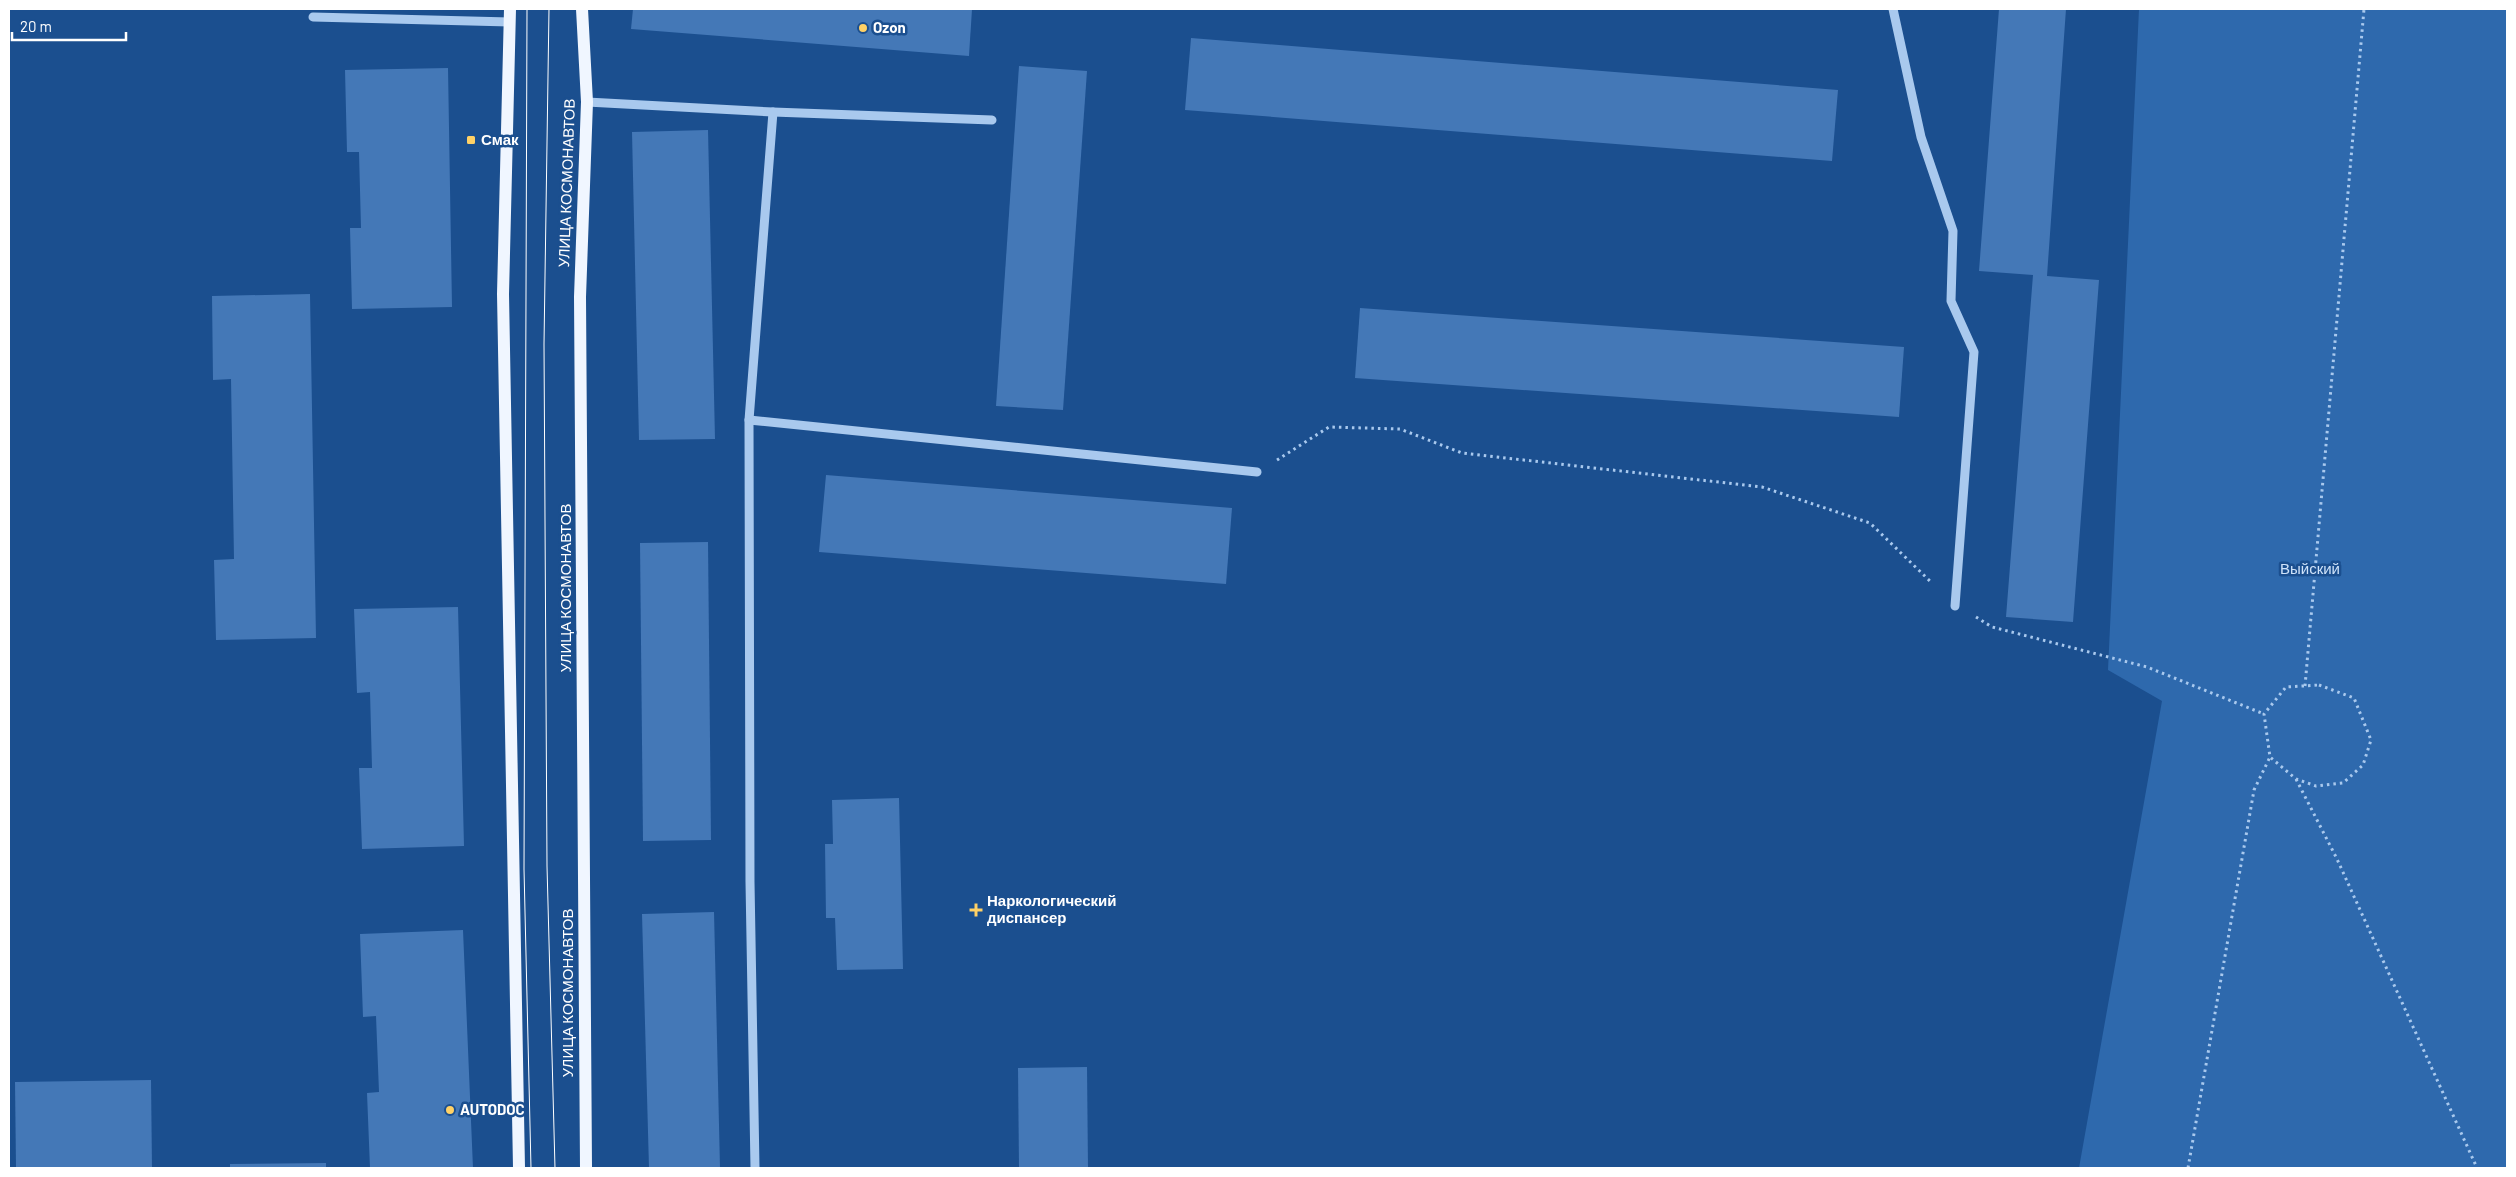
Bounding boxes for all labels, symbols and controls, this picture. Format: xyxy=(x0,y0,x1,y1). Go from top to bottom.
scale bar xyxy=(12,10,126,42)
text: 20 m xyxy=(20,17,52,35)
place label: Ozon xyxy=(873,18,906,36)
marker: Ozon xyxy=(857,22,869,34)
street label: УЛИЦА КОСМОНАВТОВ xyxy=(554,98,578,268)
place label: Смак xyxy=(481,130,519,148)
marker: Смак xyxy=(465,134,477,146)
street label: УЛИЦА КОСМОНАВТОВ xyxy=(556,504,574,672)
park label: Выйский xyxy=(2280,559,2340,577)
place label: Наркологический диспансер xyxy=(987,891,1117,926)
marker: Наркологический диспансер xyxy=(969,903,983,917)
street label: УЛИЦА КОСМОНАВТОВ xyxy=(558,909,576,1077)
place label: AUTODOC xyxy=(460,1100,525,1118)
marker: AUTODOC xyxy=(444,1104,456,1116)

